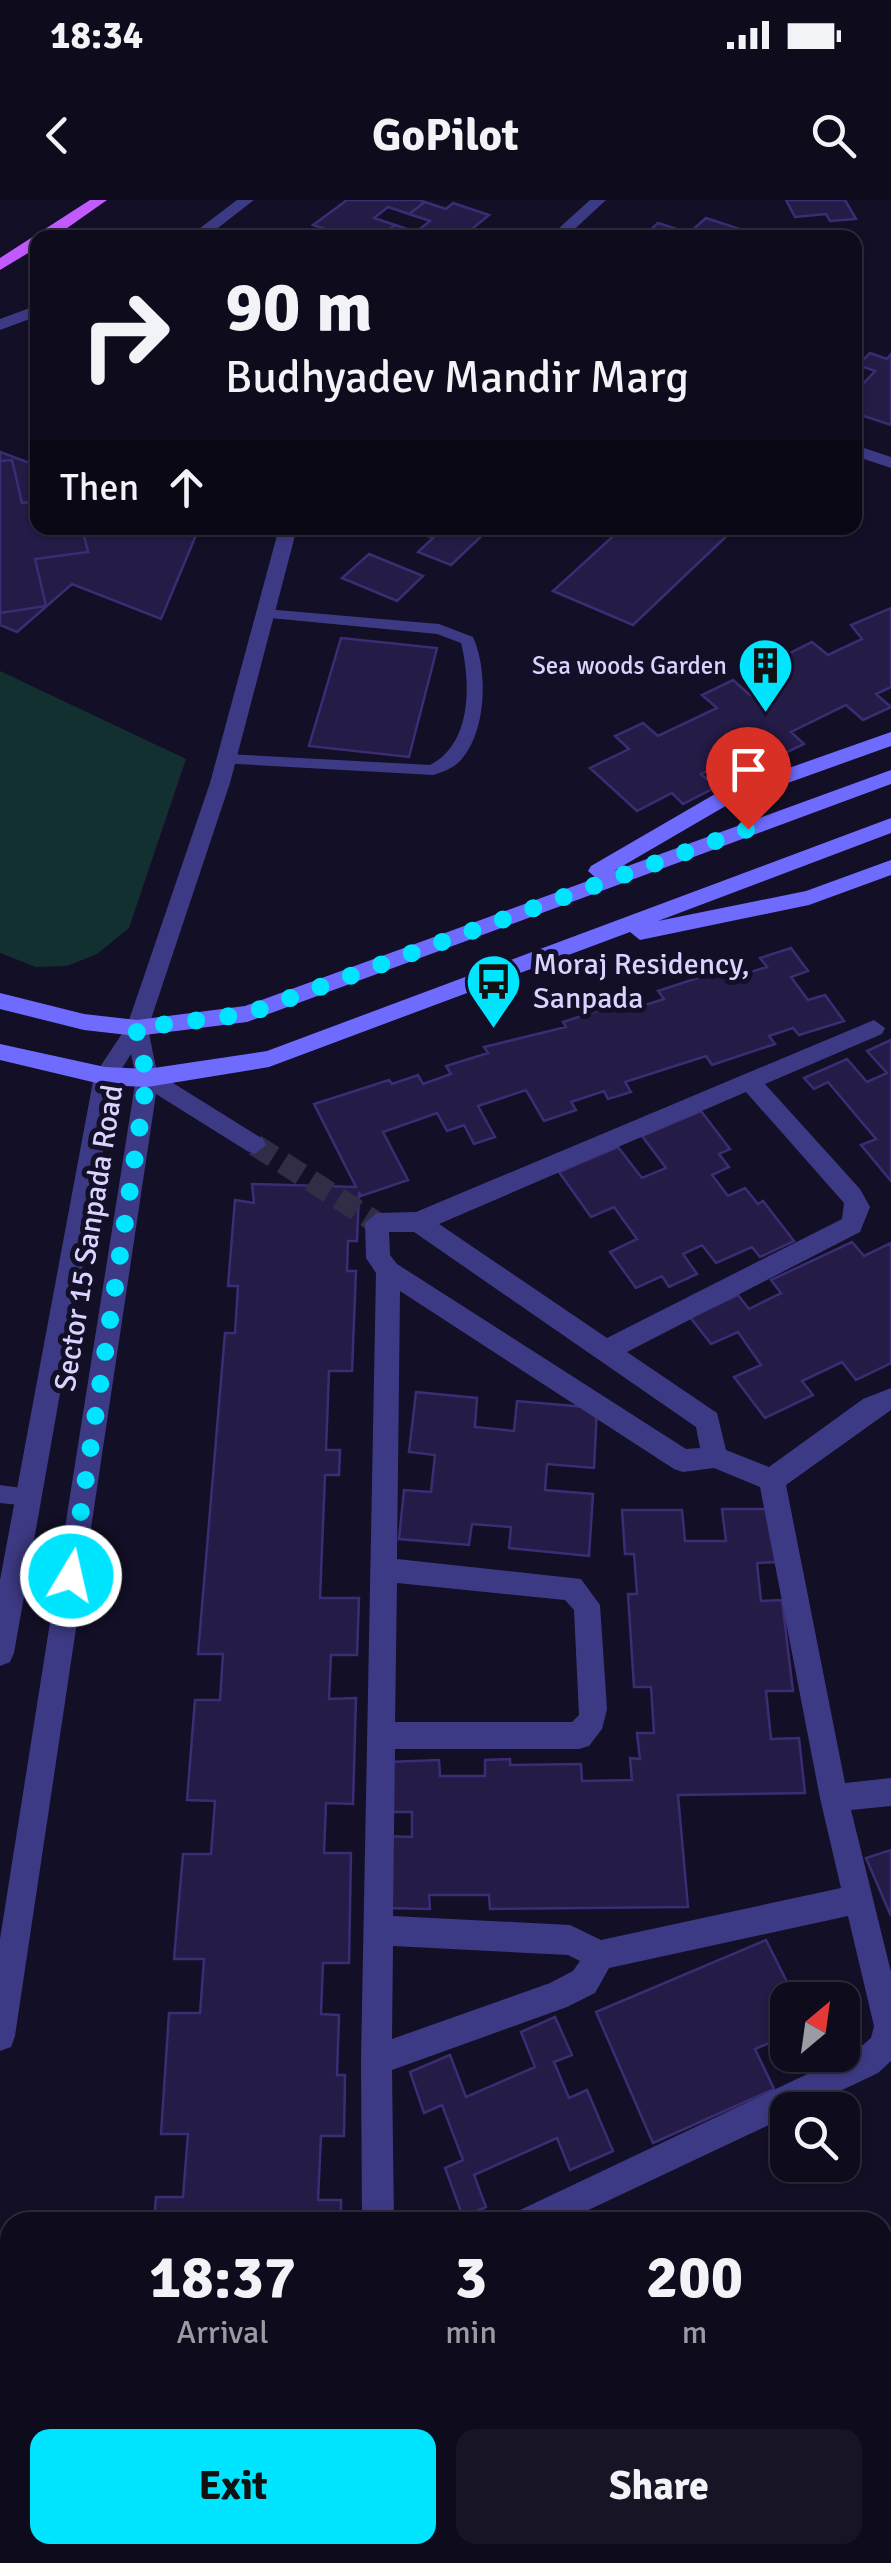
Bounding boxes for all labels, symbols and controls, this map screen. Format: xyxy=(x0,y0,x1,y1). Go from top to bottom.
text: 18:34 xyxy=(50,12,143,59)
icon: back xyxy=(30,108,85,163)
text: GoPilot xyxy=(372,108,519,163)
icon: search xyxy=(806,108,861,163)
text: 90 m xyxy=(225,264,373,350)
icon: right xyxy=(60,270,190,400)
text: Budhyadev Mandir Marg xyxy=(225,350,689,405)
icon: ahead xyxy=(159,460,214,515)
text: Then xyxy=(60,464,139,511)
building icon: Sea woods Garden xyxy=(736,635,796,714)
place label: Sea woods Garden xyxy=(532,650,727,681)
pin xyxy=(706,727,791,830)
icon: arrive xyxy=(721,742,776,797)
place label: Moraj Residency, Sanpada xyxy=(533,946,750,1017)
bus stop icon: Moraj Residency, Sanpada xyxy=(464,951,524,1030)
street label: Sector 15 Sanpada Road xyxy=(47,1082,131,1394)
position arrow xyxy=(19,1524,123,1628)
north arrow xyxy=(770,1982,860,2072)
map controls xyxy=(770,1982,860,2182)
button: search xyxy=(770,2092,860,2182)
text: 18:37 xyxy=(149,2241,296,2315)
text: 3 xyxy=(455,2241,487,2315)
text: 200 xyxy=(646,2241,743,2315)
text: Arrival xyxy=(177,2313,269,2352)
text: min xyxy=(445,2313,497,2352)
text: m xyxy=(682,2313,707,2352)
button: Exit xyxy=(30,2429,436,2544)
button: Share xyxy=(456,2429,862,2544)

